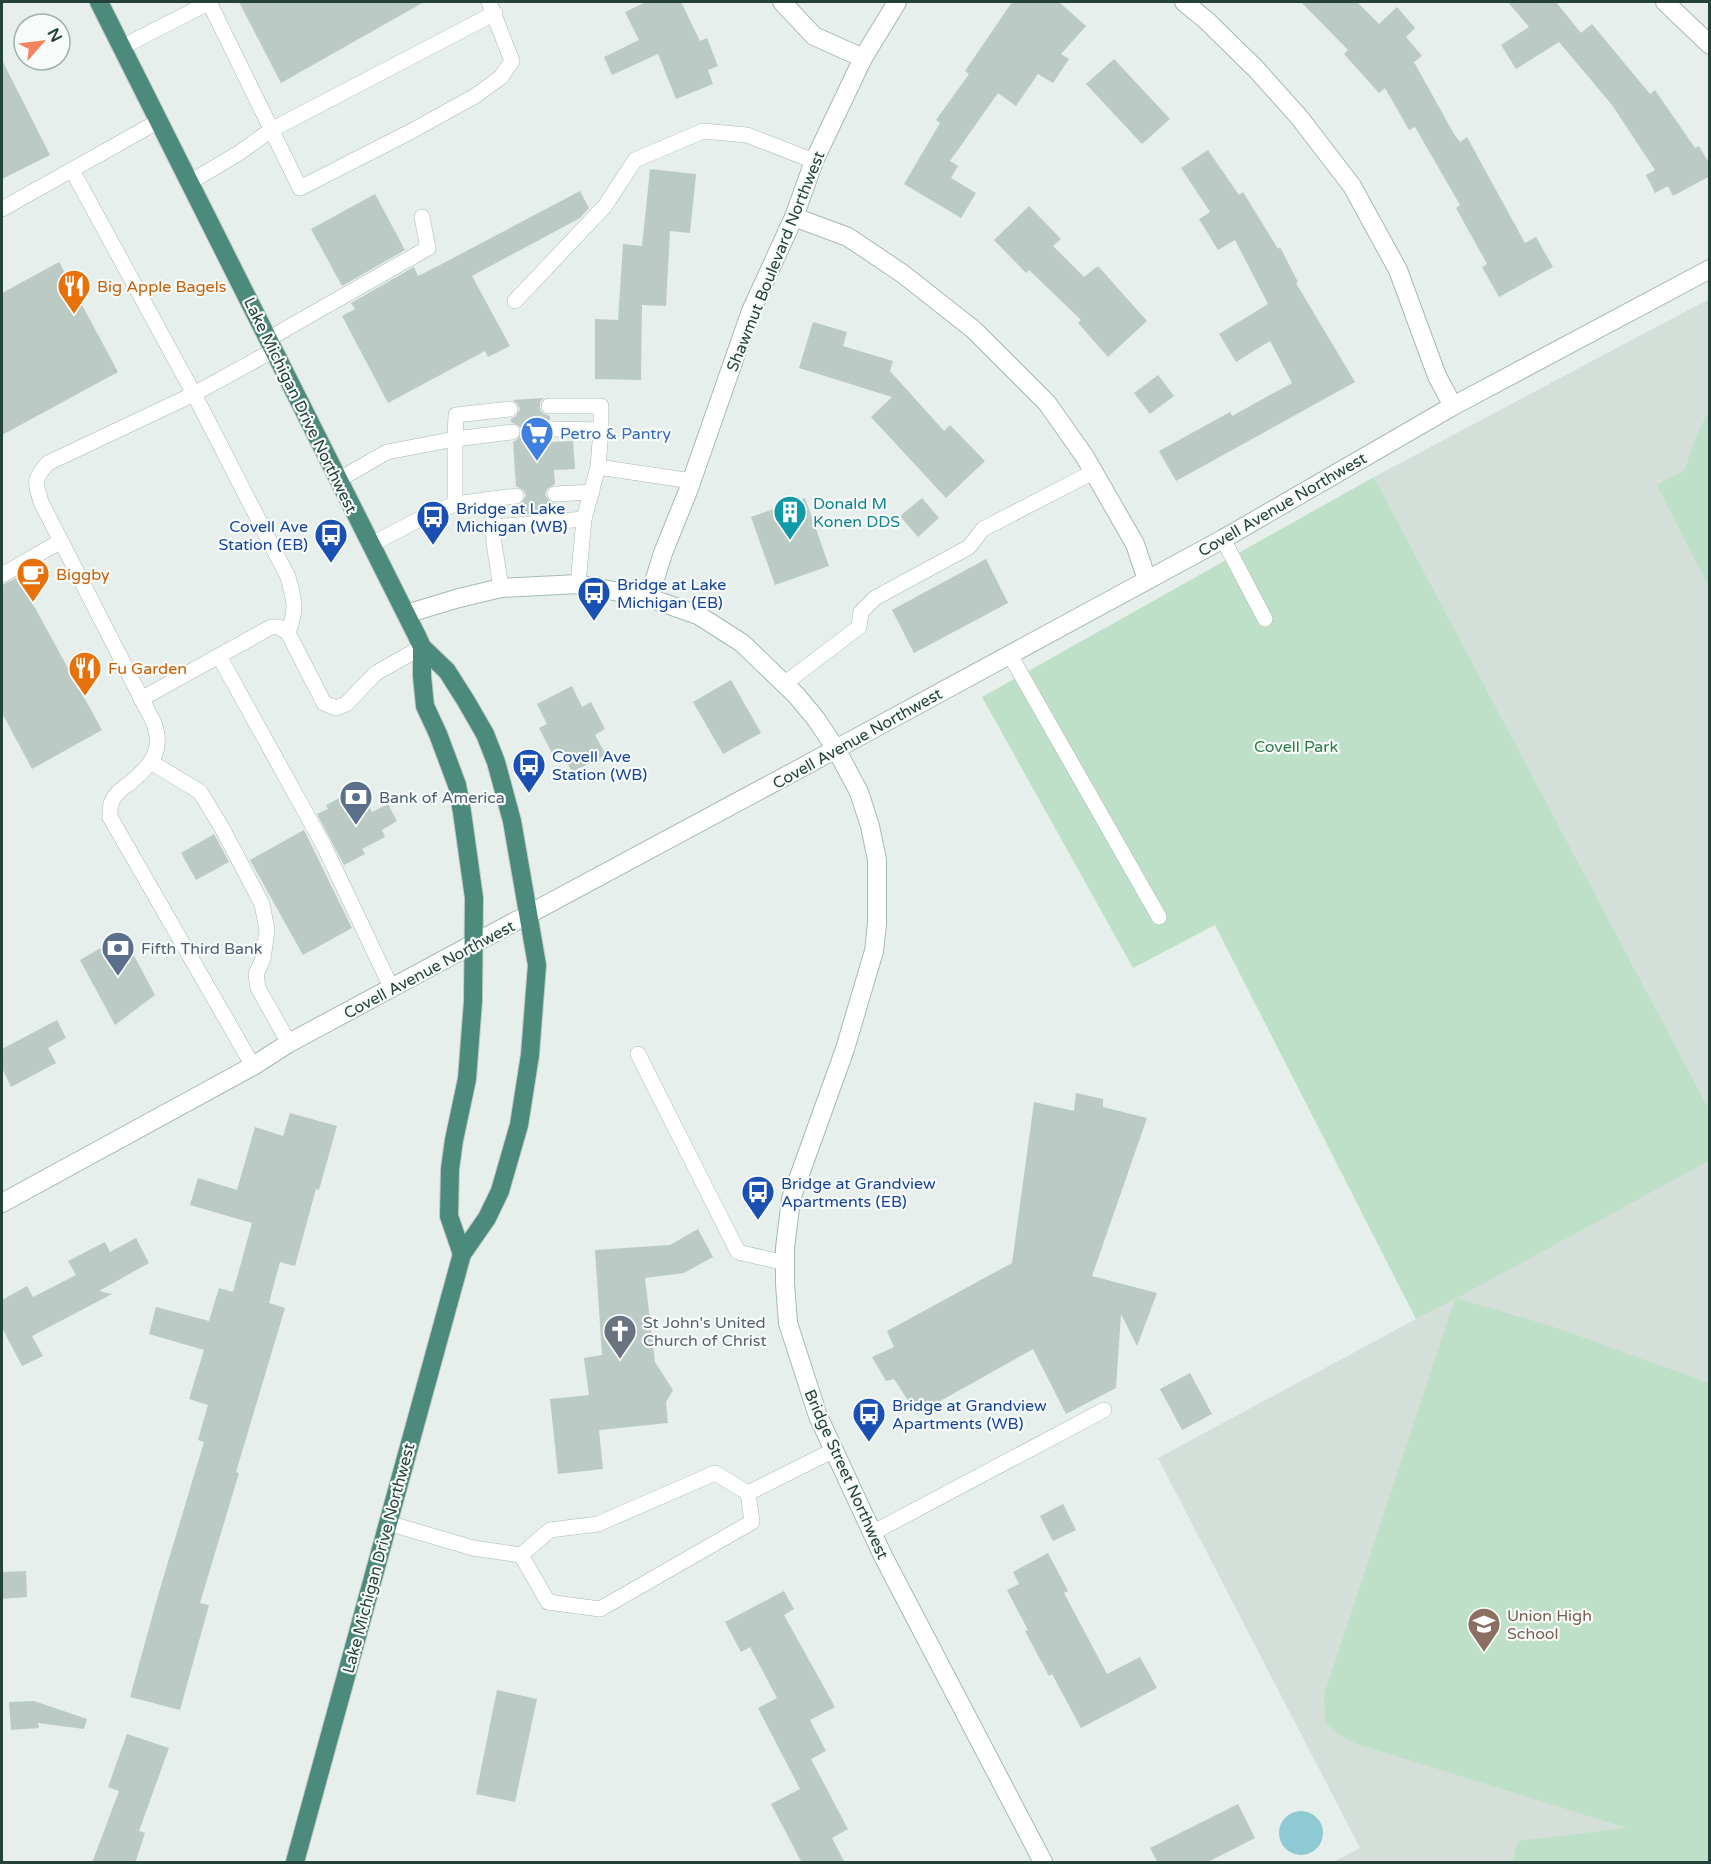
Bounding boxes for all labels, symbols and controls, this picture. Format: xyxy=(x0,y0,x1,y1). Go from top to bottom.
north arrow xyxy=(12,12,72,72)
text: N xyxy=(43,25,66,46)
street label: Shawmut Boulevard Northwest xyxy=(722,148,829,375)
restaurant icon: Big Apple Bagels xyxy=(56,268,92,315)
place label: Big Apple Bagels xyxy=(97,277,226,297)
street label: Lake Michigan Drive Northwest xyxy=(239,294,361,517)
supermarket icon: Petro & Pantry xyxy=(519,415,555,462)
place label: Petro & Pantry xyxy=(560,424,671,444)
street label: Covell Avenue Northwest xyxy=(1195,448,1370,561)
building icon: Donald M Konen DDS xyxy=(772,494,808,541)
place label: Donald M Konen DDS xyxy=(813,494,900,532)
bus stop icon: Bridge at Lake Michigan (WB) xyxy=(415,499,451,546)
place label: Bridge at Lake Michigan (WB) xyxy=(456,499,568,537)
place label: Covell Ave Station (EB) xyxy=(219,517,308,555)
bus stop icon: Covell Ave Station (EB) xyxy=(313,517,349,564)
cafe icon: Biggby xyxy=(15,556,51,603)
place label: Biggby xyxy=(56,565,110,585)
bus stop icon: Bridge at Lake Michigan (EB) xyxy=(576,575,612,622)
place label: Bridge at Lake Michigan (EB) xyxy=(617,575,726,613)
restaurant icon: Fu Garden xyxy=(67,650,103,697)
place label: Fu Garden xyxy=(108,659,187,679)
street label: Covell Avenue Northwest xyxy=(769,684,946,794)
park label: Covell Park xyxy=(1254,737,1338,757)
bus stop icon: Covell Ave Station (WB) xyxy=(511,747,547,794)
place label: Covell Ave Station (WB) xyxy=(552,747,647,785)
bank icon: Bank of America xyxy=(338,779,374,826)
place label: Bank of America xyxy=(379,788,505,808)
street label: Covell Avenue Northwest xyxy=(340,916,518,1024)
bank icon: Fifth Third Bank xyxy=(100,930,136,977)
place label: Fifth Third Bank xyxy=(141,939,263,959)
bus stop icon: Bridge at Grandview Apartments (EB) xyxy=(740,1174,776,1221)
place label: Bridge at Grandview Apartments (EB) xyxy=(781,1174,936,1212)
church icon: St John's United Church of Christ xyxy=(602,1313,638,1360)
place label: St John's United Church of Christ xyxy=(643,1313,767,1351)
street label: Bridge Street Northwest xyxy=(800,1386,893,1562)
bus stop icon: Bridge at Grandview Apartments (WB) xyxy=(851,1396,887,1443)
place label: Bridge at Grandview Apartments (WB) xyxy=(892,1396,1047,1434)
street label: Lake Michigan Drive Northwest xyxy=(339,1441,419,1676)
school or university icon: Union High School xyxy=(1466,1606,1502,1653)
place label: Union High School xyxy=(1507,1606,1592,1644)

